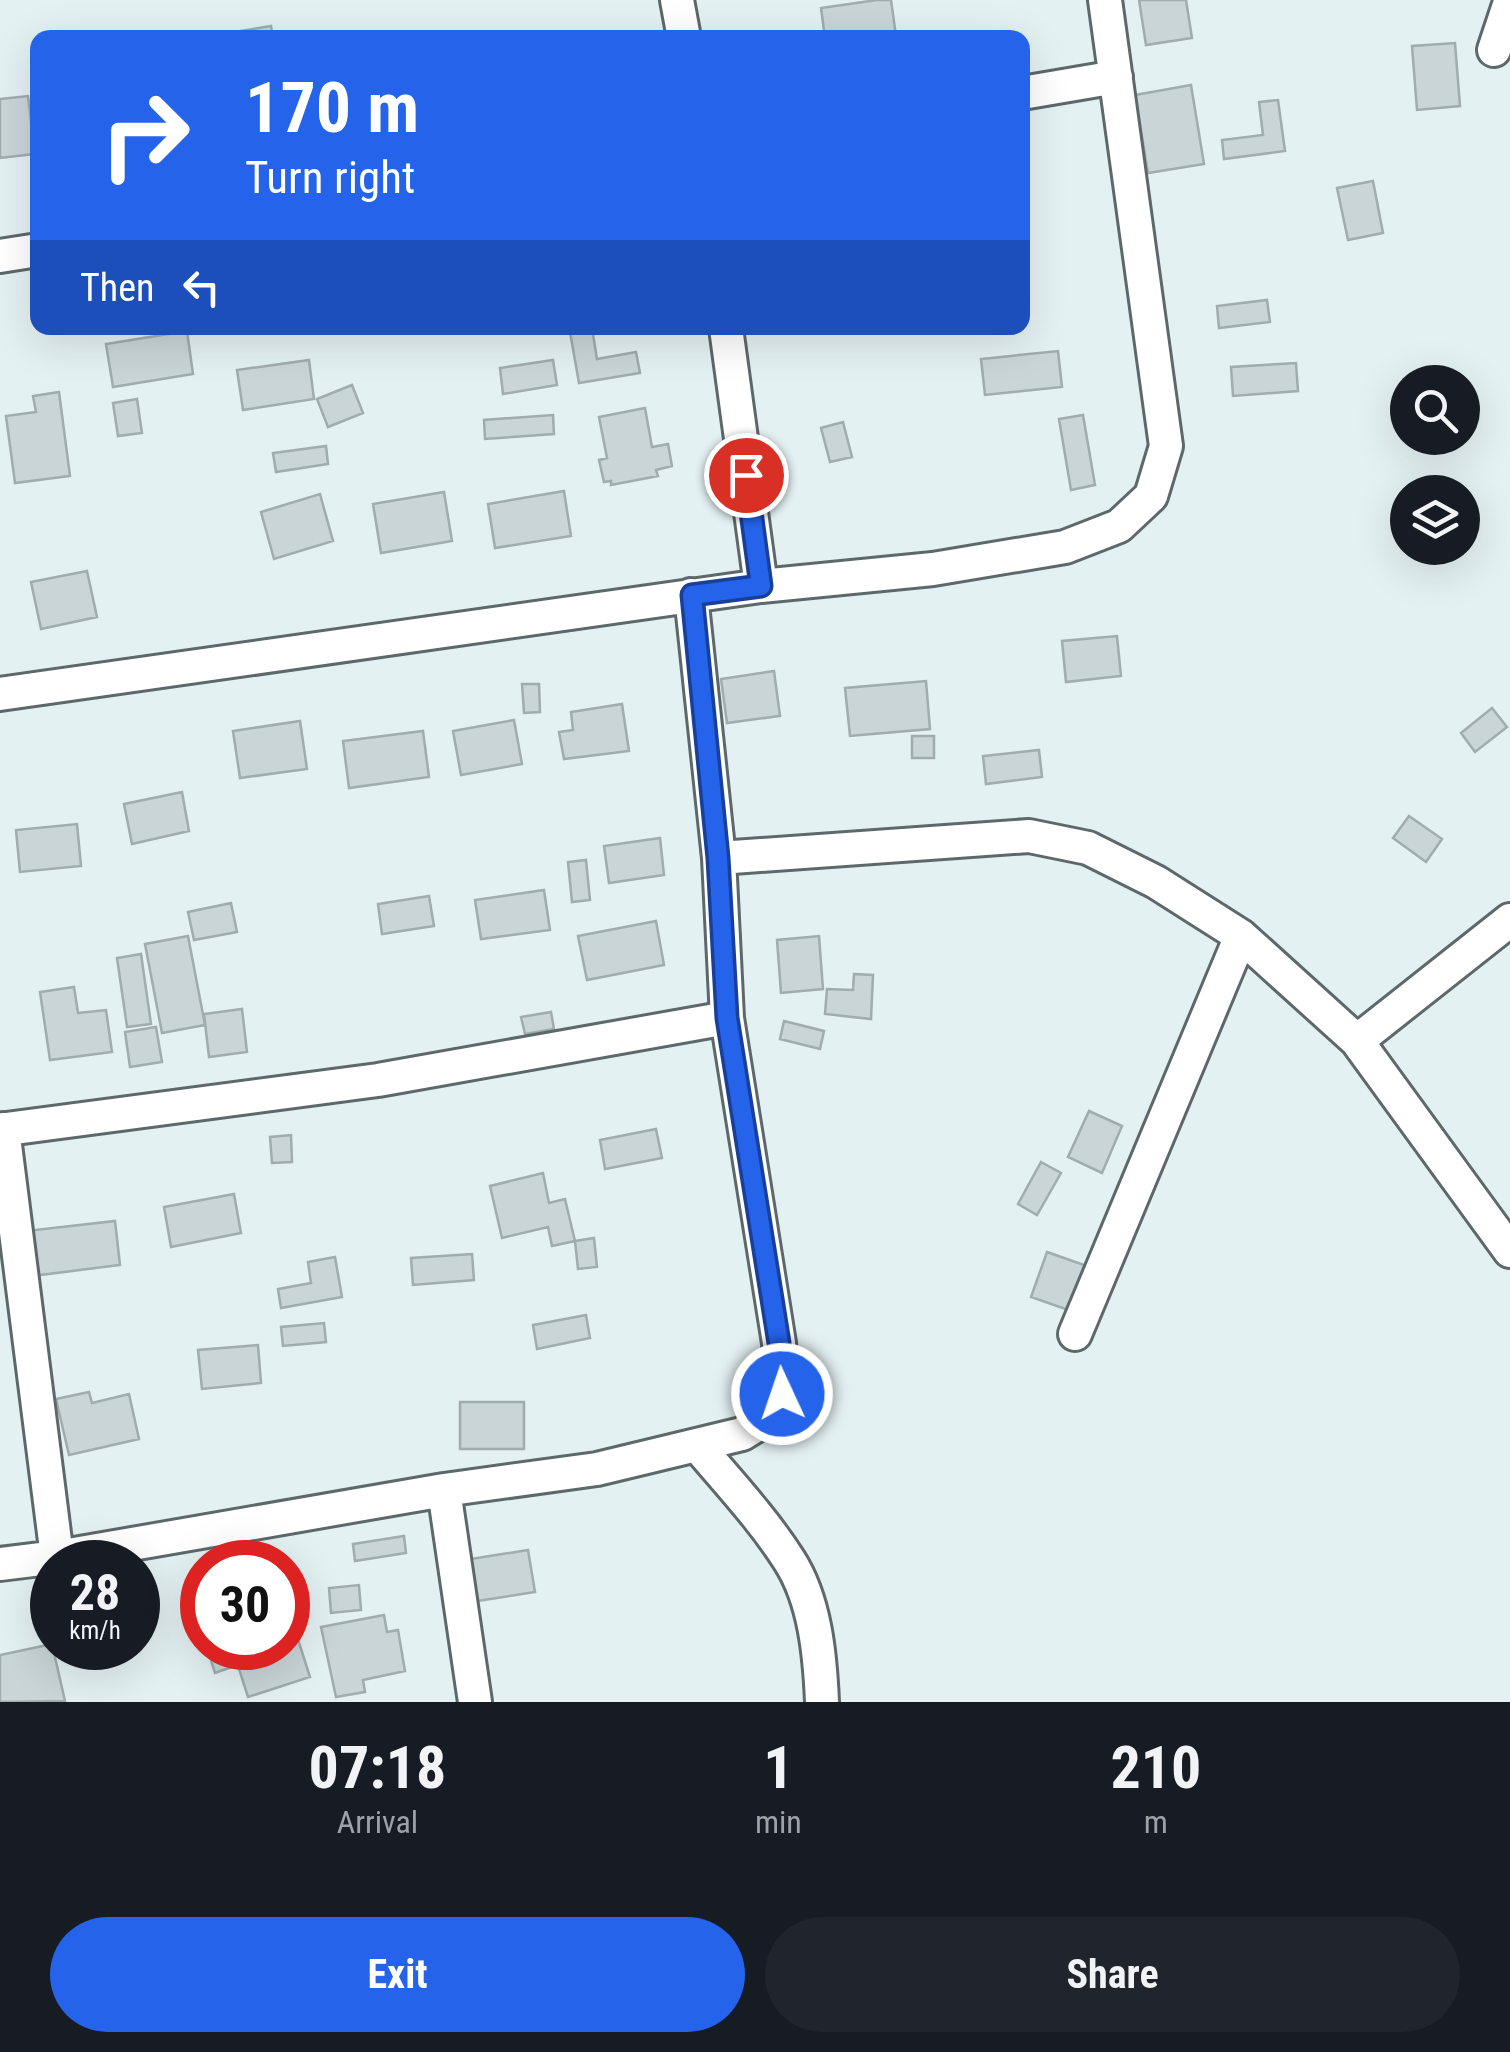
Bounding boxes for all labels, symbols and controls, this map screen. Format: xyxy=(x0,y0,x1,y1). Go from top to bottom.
text: 170 m xyxy=(245,67,419,149)
icon: right xyxy=(80,70,210,200)
text: Turn right xyxy=(245,151,415,204)
icon: left xyxy=(174,260,229,315)
text: Then xyxy=(80,266,154,310)
map controls xyxy=(1390,365,1480,565)
button: search xyxy=(1390,365,1480,455)
pin xyxy=(704,433,789,518)
icon: arrive xyxy=(719,448,774,503)
button: layers xyxy=(1390,475,1480,565)
position arrow xyxy=(730,1342,834,1446)
speed limit sign: 30 xyxy=(180,1540,310,1670)
text: 28 xyxy=(70,1564,120,1622)
text: km/h xyxy=(69,1616,121,1645)
text: 07:18 xyxy=(309,1732,446,1803)
text: 1 xyxy=(763,1732,794,1803)
text: 210 xyxy=(1110,1732,1201,1803)
text: Arrival xyxy=(337,1803,418,1841)
text: min xyxy=(755,1803,802,1841)
text: m xyxy=(1144,1803,1168,1841)
button: Exit xyxy=(50,1917,745,2032)
button: Share xyxy=(765,1917,1460,2032)

